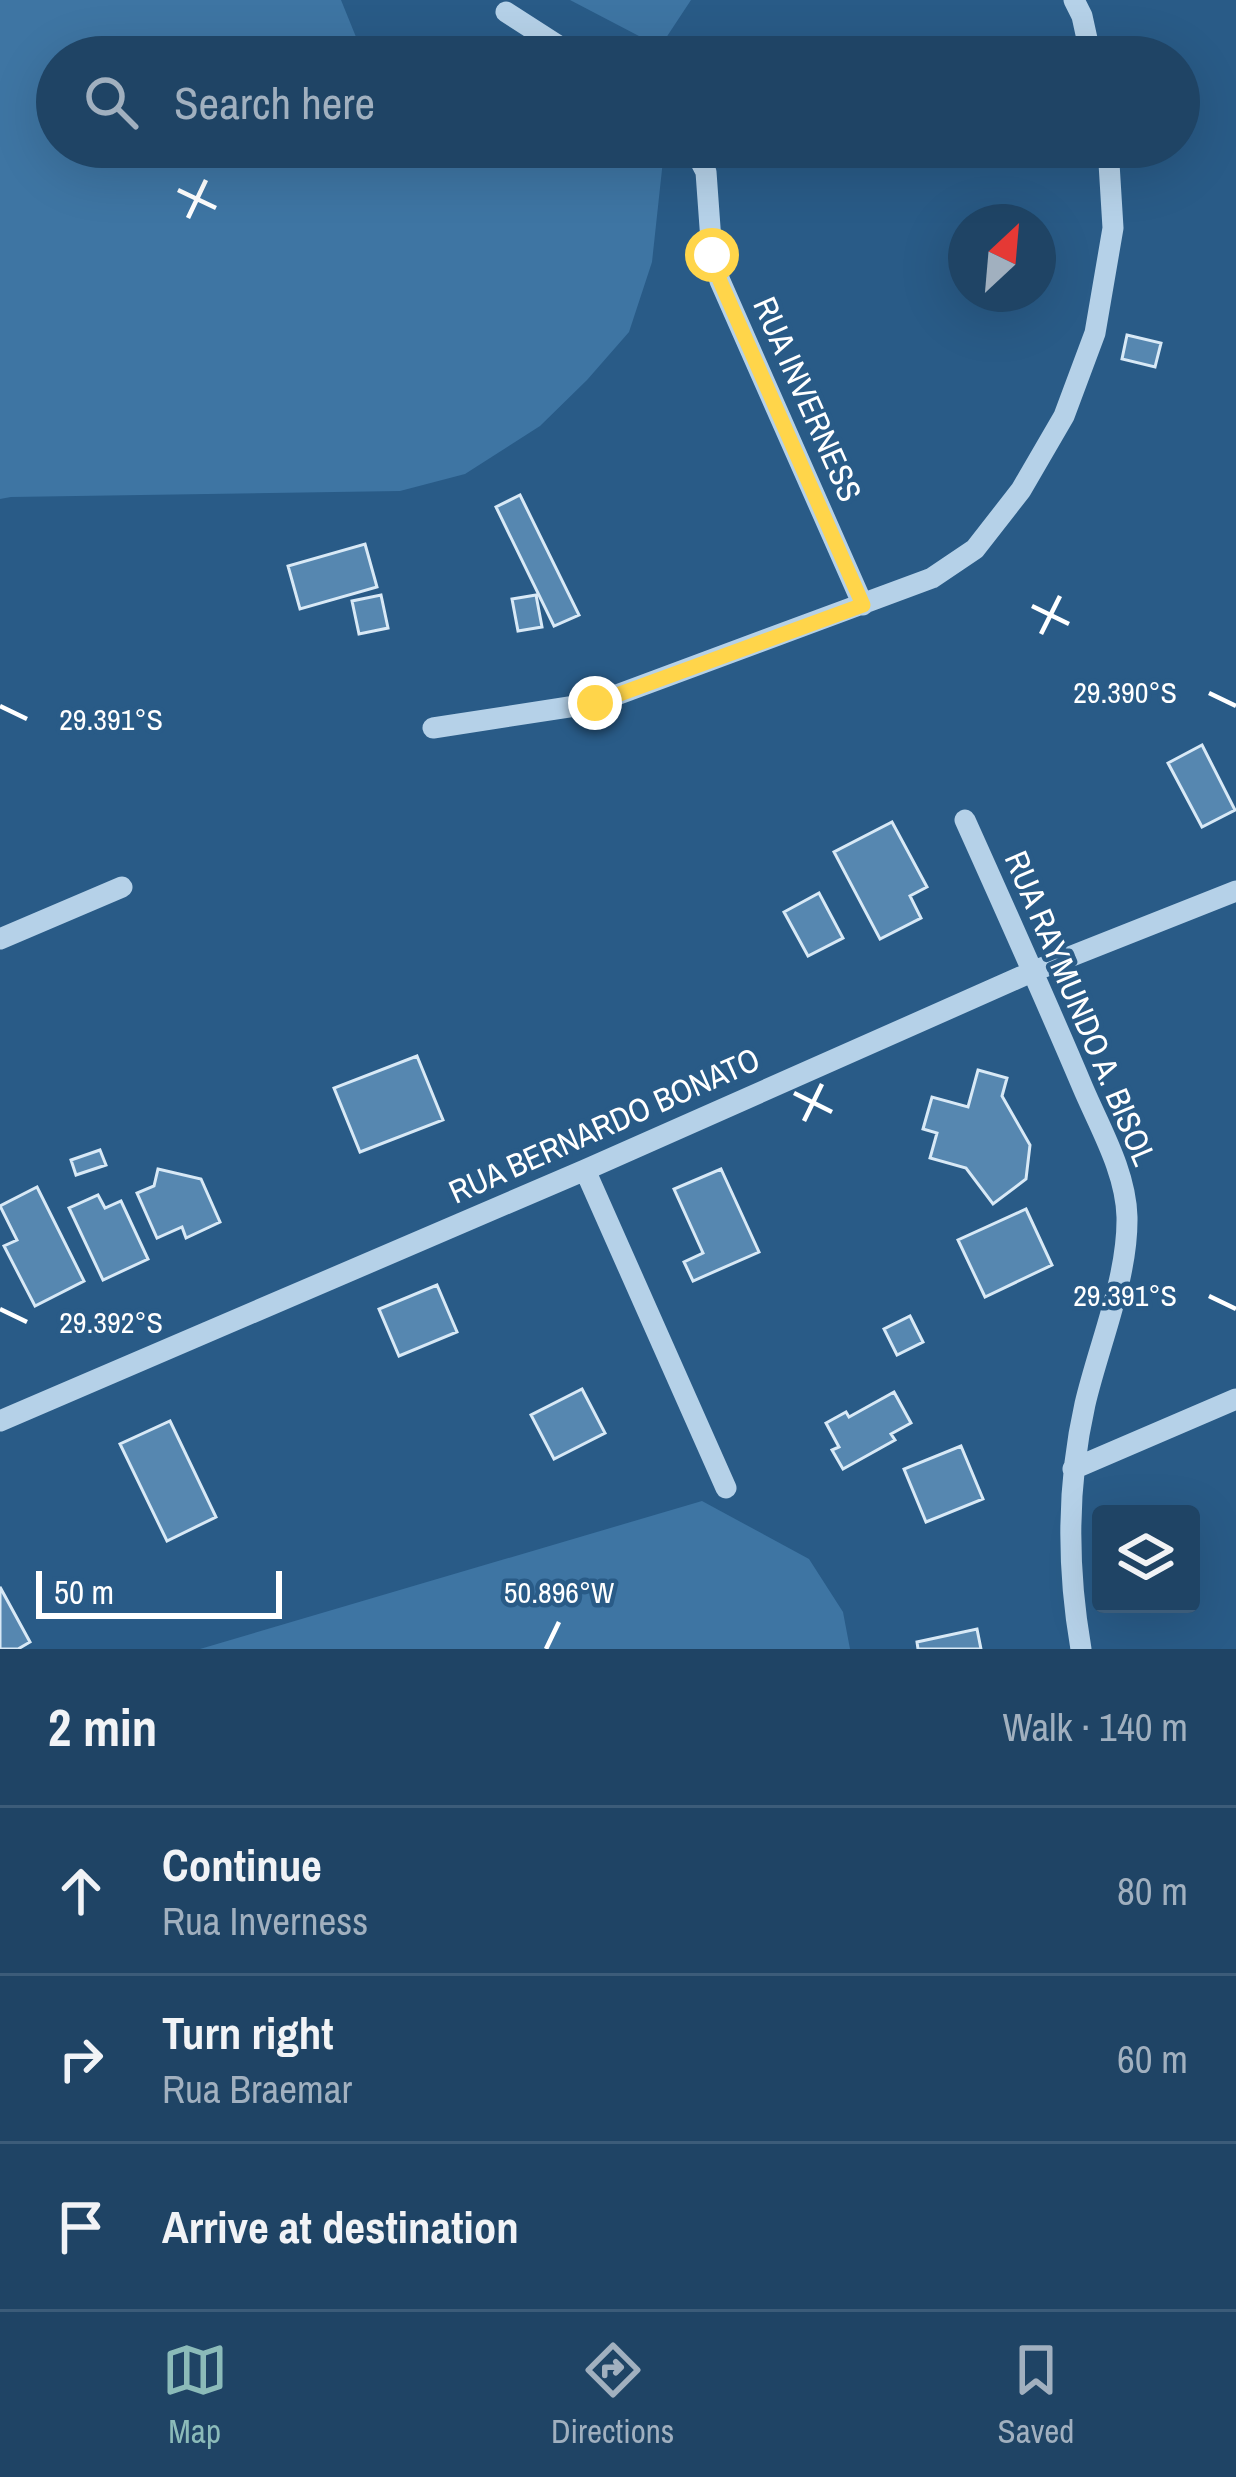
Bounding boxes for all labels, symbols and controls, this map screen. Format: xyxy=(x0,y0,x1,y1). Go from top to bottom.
search box xyxy=(36,36,1200,168)
icon: search xyxy=(78,69,144,135)
text: Search here xyxy=(174,72,375,133)
north arrow xyxy=(948,204,1056,312)
route start xyxy=(685,228,739,282)
street label: RUA INVERNESS xyxy=(743,290,873,508)
text: 29.390°S xyxy=(1073,672,1177,712)
route end xyxy=(568,676,622,730)
text: 29.391°S xyxy=(59,699,163,739)
street label: RUA RAYMUNDO A. BISOL xyxy=(995,844,1167,1172)
street label: RUA BERNARDO BONATO xyxy=(442,1037,766,1213)
text: 29.391°S xyxy=(1073,1275,1177,1315)
text: 29.392°S xyxy=(59,1302,163,1342)
map controls xyxy=(1092,1505,1200,1613)
button: layers xyxy=(1092,1505,1200,1613)
scale bar xyxy=(36,1565,282,1618)
text: 50 m xyxy=(54,1570,114,1614)
text: 50.896°W xyxy=(504,1572,614,1612)
text: 2 min xyxy=(48,1693,157,1762)
text: Walk · 140 m xyxy=(1003,1701,1188,1753)
text: Continue xyxy=(162,1834,322,1895)
icon: ahead xyxy=(48,1858,114,1924)
text: 80 m xyxy=(1117,1865,1188,1917)
text: Rua Inverness xyxy=(162,1895,368,1947)
text: Turn right xyxy=(162,2002,334,2063)
icon: right xyxy=(48,2026,114,2092)
text: 60 m xyxy=(1117,2033,1188,2085)
text: Rua Braemar xyxy=(162,2063,352,2115)
icon: arrive xyxy=(48,2194,114,2260)
text: Arrive at destination xyxy=(162,2196,519,2257)
tab: Map xyxy=(162,2337,228,2453)
tab: Directions xyxy=(551,2337,674,2453)
tab: Saved xyxy=(998,2337,1074,2453)

